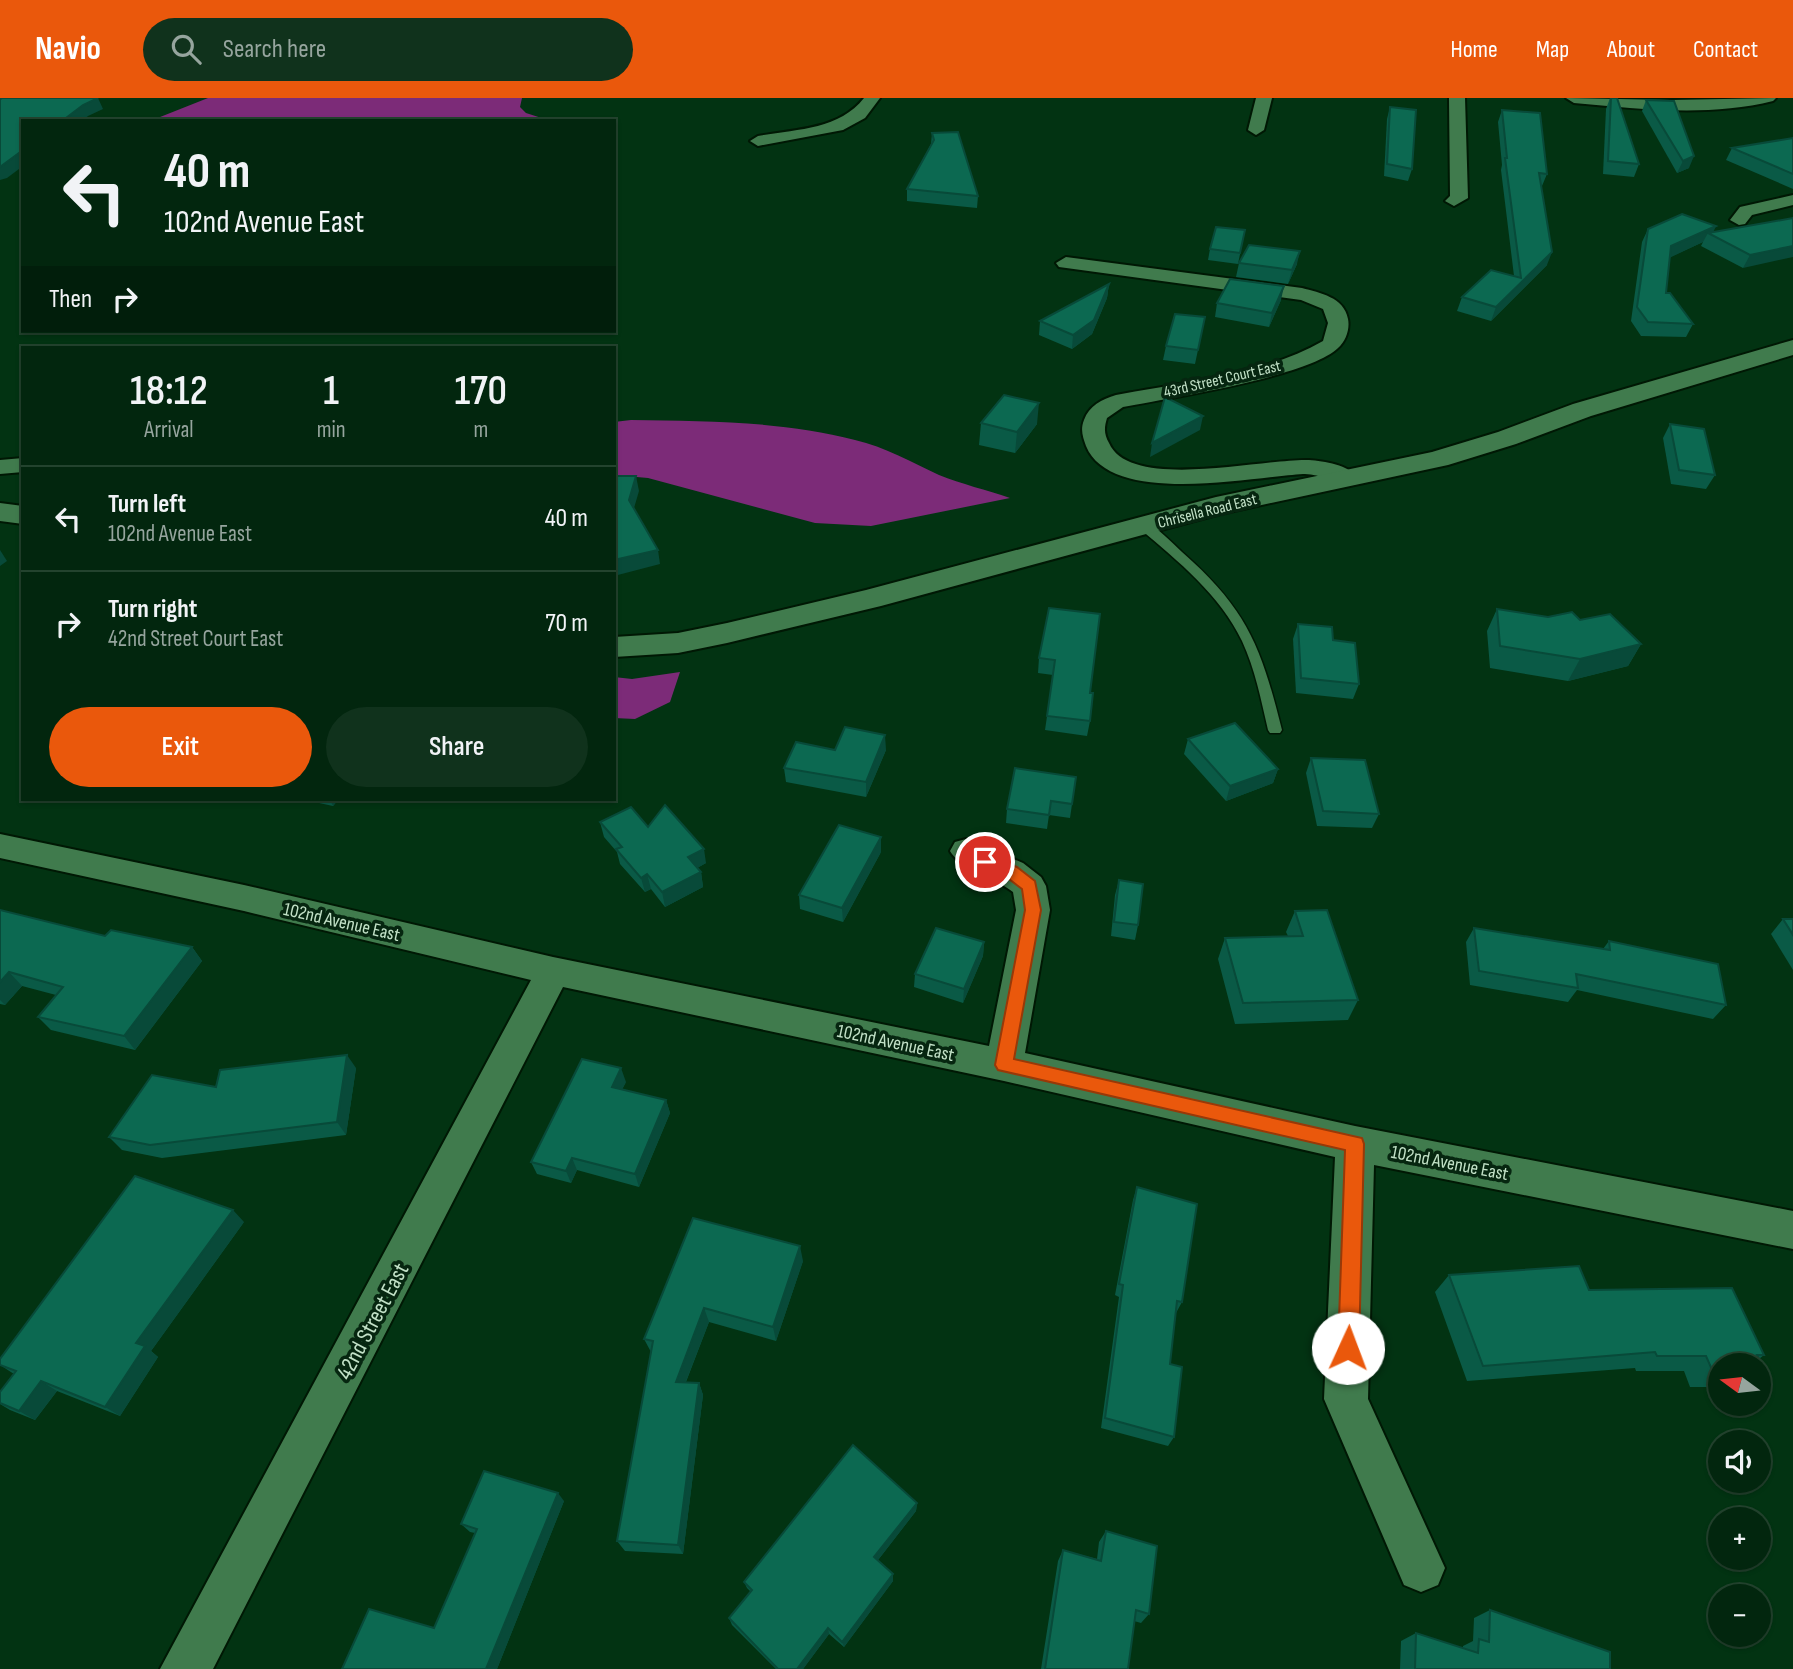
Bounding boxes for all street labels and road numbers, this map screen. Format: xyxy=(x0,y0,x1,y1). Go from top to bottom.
street label: 43rd Street Court East xyxy=(1162,357,1283,402)
street label: Chrisella Road East xyxy=(1156,490,1259,533)
street label: 102nd Avenue East xyxy=(281,898,402,947)
street label: 102nd Avenue East xyxy=(835,1020,956,1067)
street label: 102nd Avenue East xyxy=(1389,1141,1510,1186)
street label: 42nd Street East xyxy=(331,1259,415,1384)

